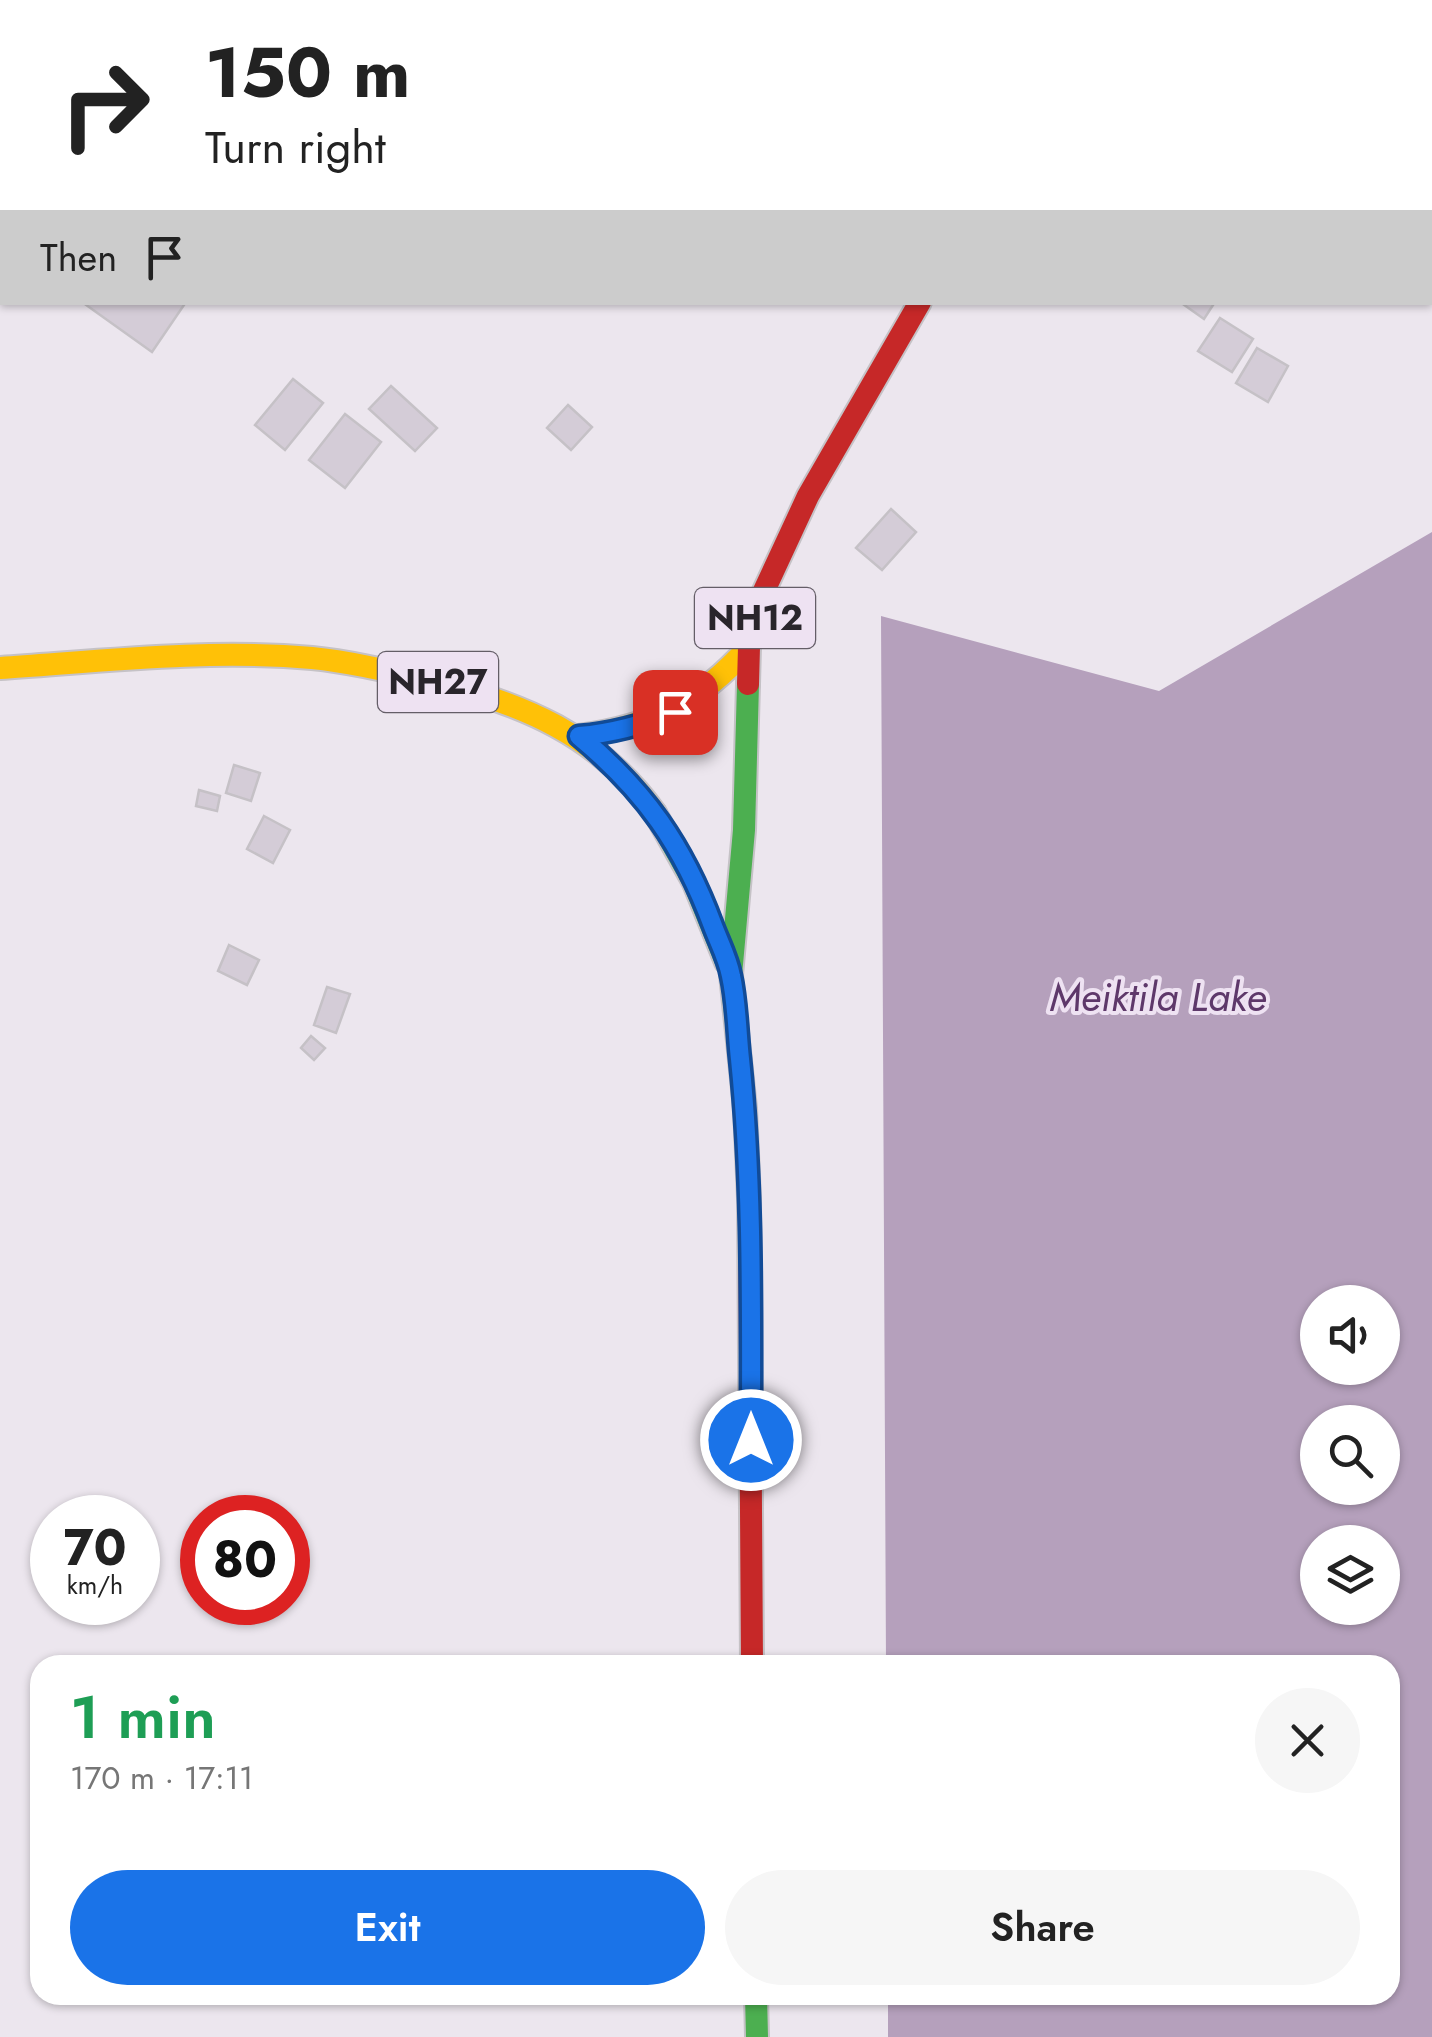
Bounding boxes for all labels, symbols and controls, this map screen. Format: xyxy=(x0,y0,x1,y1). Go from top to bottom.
text: 150 m xyxy=(205,22,411,123)
icon: right xyxy=(40,40,170,170)
text: Turn right xyxy=(205,115,386,180)
text: Then xyxy=(40,230,117,285)
icon: arrive xyxy=(137,230,192,285)
road number: NH12 xyxy=(695,588,815,648)
road number: NH27 xyxy=(378,652,498,712)
pin xyxy=(633,670,718,755)
icon: arrive xyxy=(648,685,703,740)
water label: Meiktila Lake xyxy=(1049,968,1267,1026)
map controls xyxy=(1300,1285,1400,1625)
button: sound xyxy=(1300,1285,1400,1385)
position arrow xyxy=(699,1388,803,1492)
button: search xyxy=(1300,1405,1400,1505)
speed limit sign: 80 xyxy=(180,1495,310,1625)
text: 70 xyxy=(63,1511,127,1584)
button: layers xyxy=(1300,1525,1400,1625)
text: km/h xyxy=(67,1567,123,1603)
text: 1 min xyxy=(70,1674,216,1761)
button: close xyxy=(1255,1688,1360,1793)
text: 170 m · 17:11 xyxy=(70,1755,253,1801)
button: Exit xyxy=(70,1870,705,1985)
button: Share xyxy=(725,1870,1360,1985)

